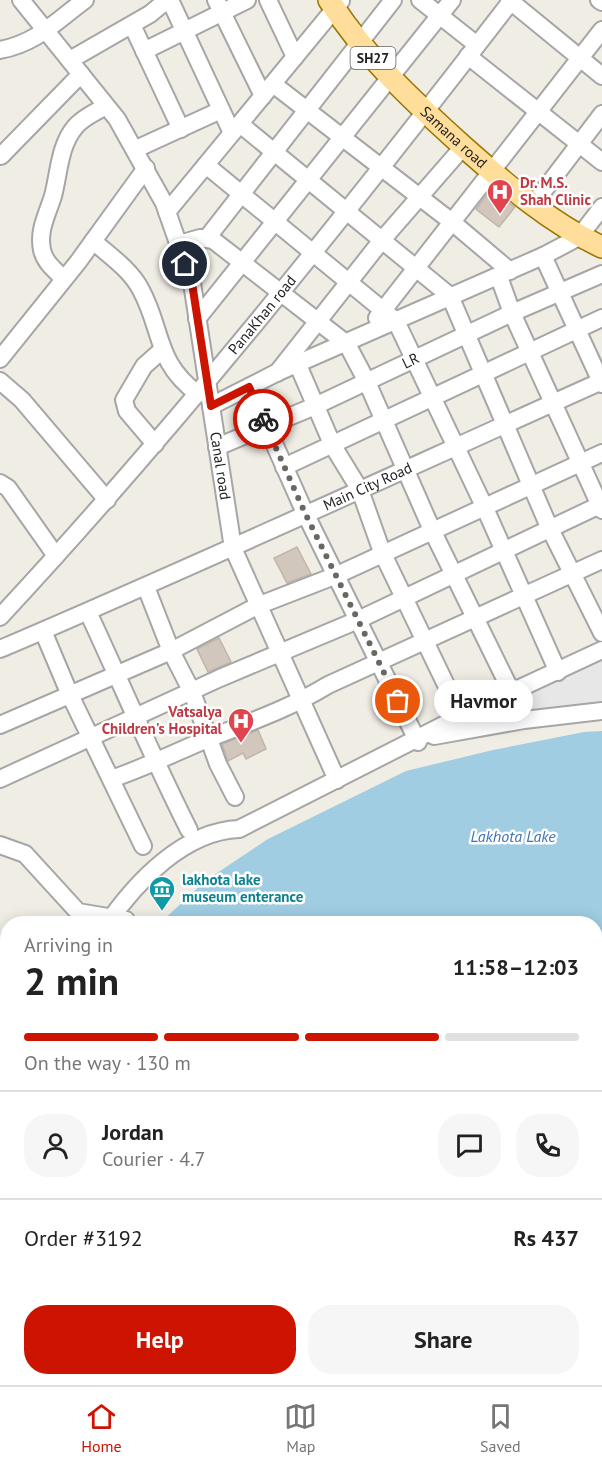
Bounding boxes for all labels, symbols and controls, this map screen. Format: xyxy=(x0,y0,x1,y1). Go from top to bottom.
road number: SH27 xyxy=(350,47,395,69)
street label: Samana road xyxy=(417,102,491,172)
place label: Dr. M.S. Shah Clinic xyxy=(520,173,591,209)
hospital icon: Dr. M.S. Shah Clinic xyxy=(485,177,515,215)
pin xyxy=(159,238,210,289)
icon: home xyxy=(168,247,201,280)
street label: PanaKhan road xyxy=(224,271,300,358)
street label: LR xyxy=(399,348,422,373)
courier xyxy=(233,389,293,449)
icon: bike xyxy=(247,403,280,436)
street label: Canal road xyxy=(206,431,235,501)
street label: Main City Road xyxy=(320,458,415,514)
pin xyxy=(372,675,423,726)
callout: Havmor xyxy=(434,680,533,722)
icon: bag xyxy=(381,684,414,717)
text: Havmor xyxy=(450,688,517,714)
place label: Vatsalya Children's Hospital xyxy=(102,702,223,738)
hospital icon: Vatsalya Children's Hospital xyxy=(226,706,256,744)
water label: Lakhota Lake xyxy=(470,826,556,846)
place label: lakhota lake museum enterance xyxy=(182,870,304,906)
museum icon: lakhota lake museum enterance xyxy=(147,874,177,912)
text: Arriving in xyxy=(24,932,113,958)
text: 11:58–12:03 xyxy=(453,953,579,981)
text: 2 min xyxy=(24,955,119,1006)
text: On the way · 130 m xyxy=(24,1050,191,1076)
button: person xyxy=(24,1114,87,1177)
button: chat xyxy=(438,1114,501,1177)
button: phone xyxy=(516,1114,579,1177)
text: Jordan xyxy=(102,1118,164,1146)
text: Courier · 4.7 xyxy=(102,1146,205,1172)
text: Order #3192 xyxy=(24,1224,143,1252)
text: Rs 437 xyxy=(513,1224,579,1252)
button: Help xyxy=(24,1305,296,1374)
button: Share xyxy=(308,1305,579,1374)
tab: Home xyxy=(81,1400,122,1456)
tab: Map xyxy=(284,1400,317,1456)
tab: Saved xyxy=(480,1400,521,1456)

